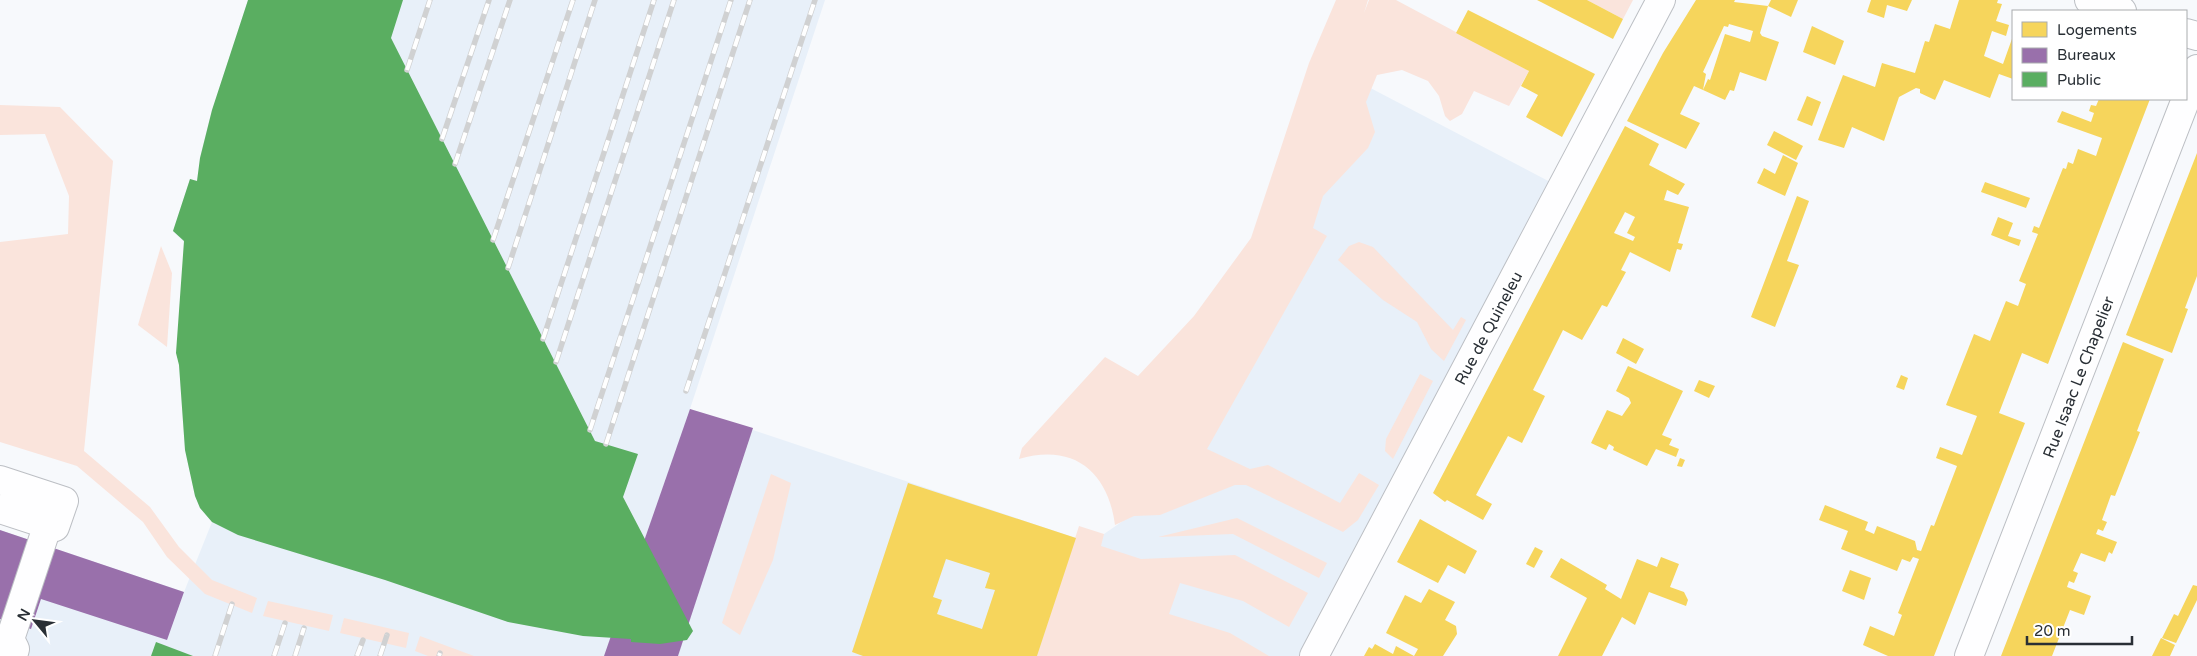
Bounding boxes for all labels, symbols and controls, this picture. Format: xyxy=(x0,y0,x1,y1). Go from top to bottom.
legend xyxy=(2012,10,2187,100)
text: Logements xyxy=(2057,21,2137,39)
text: Bureaux xyxy=(2057,46,2116,64)
text: Public xyxy=(2057,71,2101,89)
street label: Rue de Quineleu xyxy=(1451,268,1527,389)
street label: Rue Isaac Le Chapelier xyxy=(2039,293,2119,461)
north arrow xyxy=(10,596,60,646)
text: N xyxy=(14,606,34,624)
scale bar xyxy=(2027,614,2132,646)
text: 20 m xyxy=(2034,622,2071,640)

